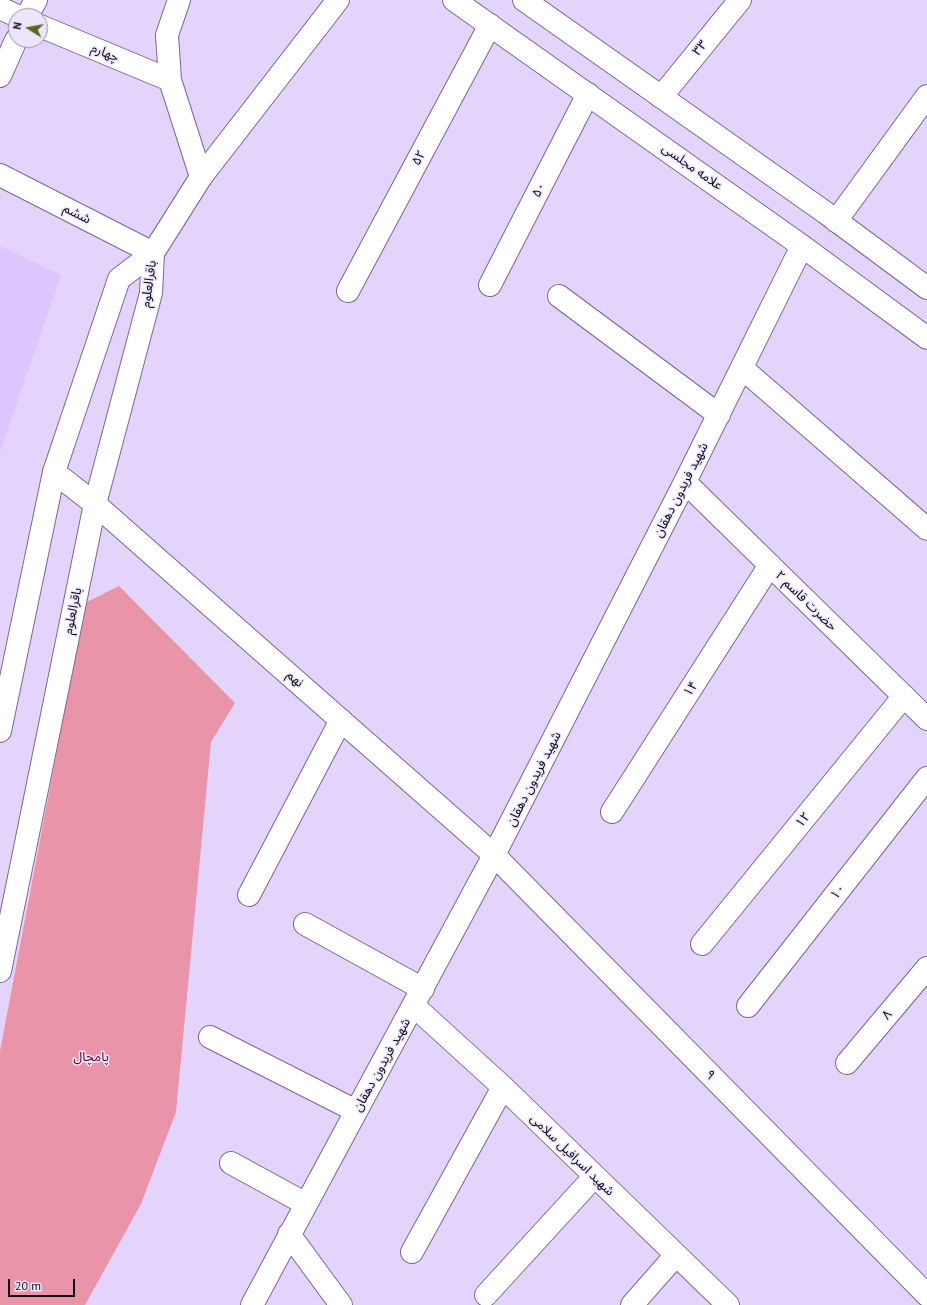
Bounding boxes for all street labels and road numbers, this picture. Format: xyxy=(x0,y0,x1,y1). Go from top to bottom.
street label: ۳۳ xyxy=(689,37,711,59)
street label: چهارم xyxy=(89,40,121,66)
street label: علامه مجلسی xyxy=(659,140,725,194)
street label: ۵۲ xyxy=(409,148,429,168)
street label: ۵۰ xyxy=(529,180,549,200)
street label: ششم xyxy=(61,201,93,227)
street label: باقرالعلوم xyxy=(138,259,160,309)
street label: شهید فریدون دهقان xyxy=(650,440,712,540)
street label: ۲ حضرت قاسم xyxy=(772,568,840,634)
street label: باقرالعلوم xyxy=(60,586,86,636)
street label: نهم xyxy=(283,667,307,691)
street label: ۱۴ xyxy=(680,679,702,699)
street label: شهید فریدون دهقان xyxy=(503,729,565,829)
street label: ۱۲ xyxy=(792,809,814,831)
street label: ۱۰ xyxy=(827,881,849,903)
street label: ۸ xyxy=(879,1007,895,1023)
street label: شهید فریدون دهقان xyxy=(350,1016,414,1114)
street label: ۹ xyxy=(702,1067,718,1083)
street label: شهید اسرافیل سلامی xyxy=(527,1111,617,1199)

